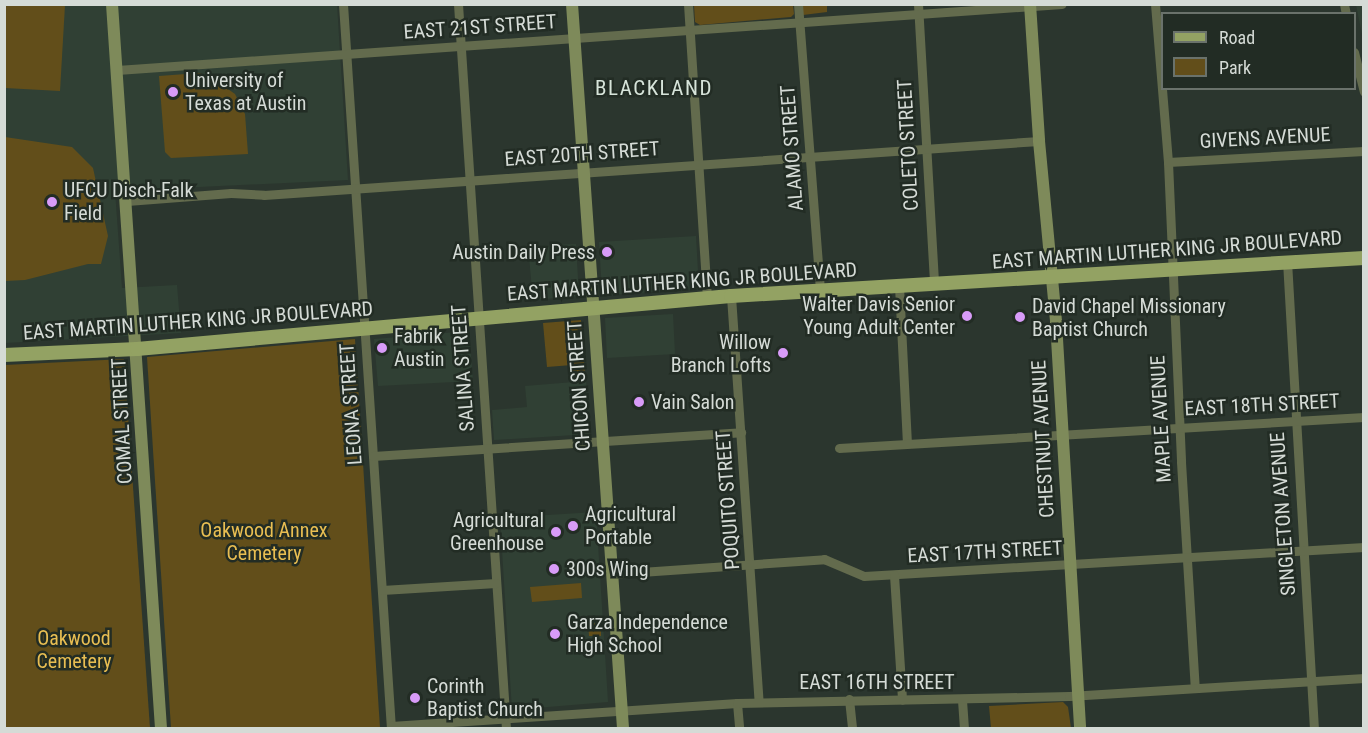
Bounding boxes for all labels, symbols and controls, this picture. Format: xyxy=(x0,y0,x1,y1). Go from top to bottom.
street label: EAST 21ST STREET xyxy=(402,10,558,44)
legend xyxy=(1161,12,1356,90)
text: Road xyxy=(1219,27,1255,48)
text: Park xyxy=(1219,57,1251,78)
place label: University of Texas at Austin xyxy=(185,68,306,115)
district label: BLACKLAND xyxy=(595,75,713,101)
street label: COLETO STREET xyxy=(893,79,923,211)
street label: ALAMO STREET xyxy=(776,84,808,212)
marker: University of Texas at Austin xyxy=(166,85,180,99)
street label: GIVENS AVENUE xyxy=(1199,123,1331,153)
street label: EAST 20TH STREET xyxy=(503,137,661,171)
place label: UFCU Disch-Falk Field xyxy=(64,178,193,225)
marker: UFCU Disch-Falk Field xyxy=(45,195,59,209)
street label: EAST MARTIN LUTHER KING JR BOULEVARD xyxy=(991,226,1343,274)
place label: Austin Daily Press xyxy=(452,240,595,264)
marker: Austin Daily Press xyxy=(600,245,614,259)
street label: EAST MARTIN LUTHER KING JR BOULEVARD xyxy=(506,258,858,306)
place label: Walter Davis Senior Young Adult Center xyxy=(802,292,955,339)
place label: David Chapel Missionary Baptist Church xyxy=(1032,294,1226,341)
street label: EAST MARTIN LUTHER KING JR BOULEVARD xyxy=(22,297,374,345)
street label: SALINA STREET xyxy=(447,304,479,432)
marker: Walter Davis Senior Young Adult Center xyxy=(960,309,974,323)
marker: David Chapel Missionary Baptist Church xyxy=(1013,310,1027,324)
street label: CHICON STREET xyxy=(562,320,596,452)
place label: Fabrik Austin xyxy=(394,324,444,371)
place label: Willow Branch Lofts xyxy=(671,330,771,377)
marker: Fabrik Austin xyxy=(375,341,389,355)
street label: LEONA STREET xyxy=(335,342,367,466)
marker: Willow Branch Lofts xyxy=(776,346,790,360)
street label: MAPLE AVENUE xyxy=(1146,355,1176,483)
street label: COMAL STREET xyxy=(107,357,137,485)
street label: CHESTNUT AVENUE xyxy=(1027,359,1059,519)
street label: EAST 18TH STREET xyxy=(1184,389,1340,421)
place label: Vain Salon xyxy=(651,390,734,414)
marker: Vain Salon xyxy=(632,395,646,409)
street label: POQUITO STREET xyxy=(711,429,745,571)
street label: SINGLETON AVENUE xyxy=(1265,431,1301,597)
place label: Agricultural Portable xyxy=(585,502,676,549)
place label: Agricultural Greenhouse xyxy=(450,508,544,555)
park label: Oakwood Annex Cemetery xyxy=(200,519,328,566)
marker: Agricultural Portable xyxy=(566,519,580,533)
marker: Agricultural Greenhouse xyxy=(549,525,563,539)
street label: EAST 17TH STREET xyxy=(907,536,1063,568)
place label: 300s Wing xyxy=(566,557,649,581)
marker: 300s Wing xyxy=(547,562,561,576)
place label: Garza Independence High School xyxy=(567,610,728,657)
park label: Oakwood Cemetery xyxy=(36,627,112,674)
marker: Garza Independence High School xyxy=(548,627,562,641)
street label: EAST 16TH STREET xyxy=(799,670,955,694)
place label: Corinth Baptist Church xyxy=(427,674,543,721)
marker: Corinth Baptist Church xyxy=(408,691,422,705)

